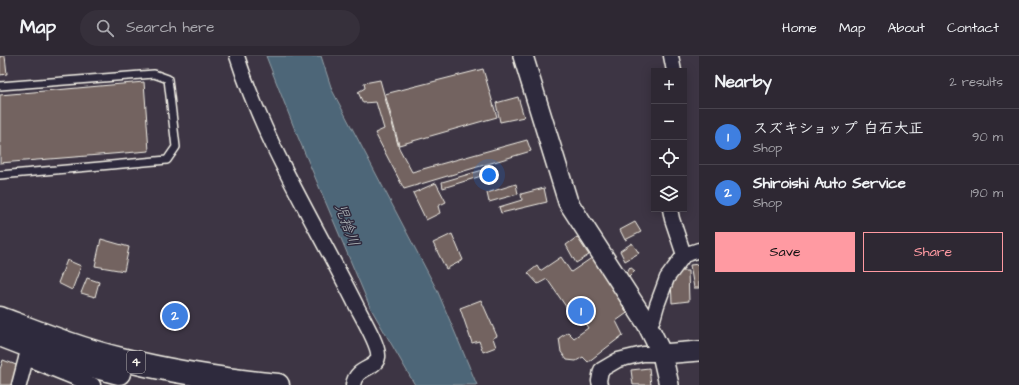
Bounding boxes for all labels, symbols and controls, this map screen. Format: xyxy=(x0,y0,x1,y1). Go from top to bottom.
search box xyxy=(80,10,360,46)
text: Map xyxy=(20,14,56,41)
icon: search xyxy=(94,17,116,39)
text: Search here xyxy=(126,17,215,38)
text: Home xyxy=(782,18,817,38)
text: Map xyxy=(839,18,865,38)
text: About xyxy=(887,18,925,38)
text: Contact xyxy=(947,18,999,38)
map controls xyxy=(651,68,687,212)
button: + xyxy=(651,68,687,104)
text: Nearby xyxy=(715,70,772,94)
text: 2 results xyxy=(949,73,1003,91)
button: − xyxy=(651,104,687,140)
text: スズキショップ 白石大正 xyxy=(753,118,923,139)
text: 1 xyxy=(727,128,729,146)
text: 90 m xyxy=(972,128,1003,146)
text: Shop xyxy=(753,139,782,157)
button: locate xyxy=(651,140,687,176)
your location xyxy=(479,165,499,185)
text: Shiroishi Auto Service xyxy=(753,173,906,194)
button: layers xyxy=(651,176,687,212)
text: 2 xyxy=(724,184,732,202)
text: 190 m xyxy=(970,184,1003,202)
text: Shop xyxy=(753,194,782,212)
water label: 児捨川 xyxy=(329,200,365,250)
button: Save xyxy=(715,232,855,272)
button: Share xyxy=(863,232,1003,272)
pin: 1 xyxy=(568,296,594,326)
pin: 2 xyxy=(162,301,188,331)
road number: 4 xyxy=(127,351,145,373)

